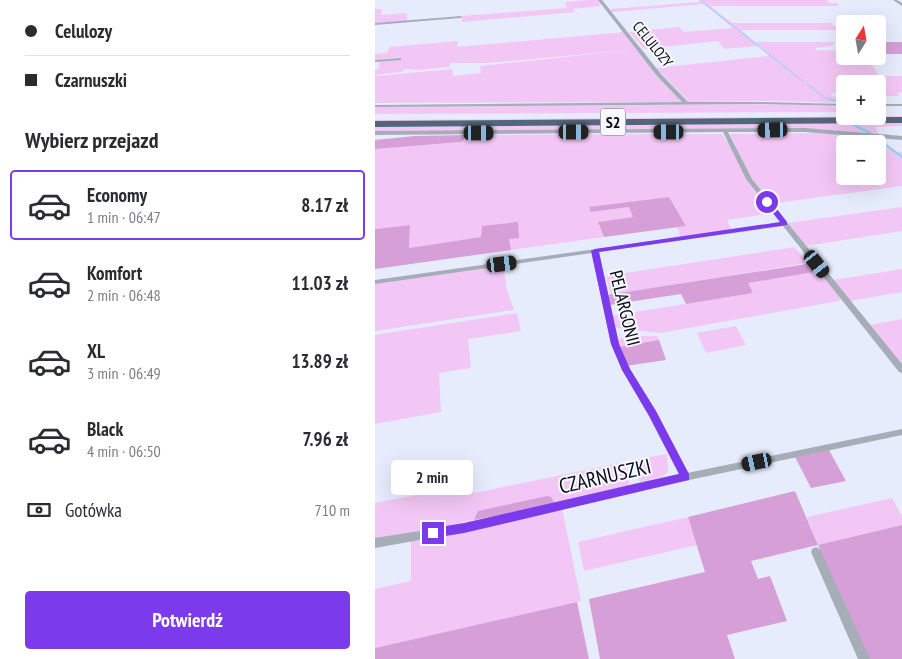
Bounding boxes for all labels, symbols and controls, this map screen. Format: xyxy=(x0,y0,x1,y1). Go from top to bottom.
north arrow xyxy=(836,15,886,65)
map controls xyxy=(836,15,886,185)
street label: CELULOZY xyxy=(629,17,677,71)
text: Celulozy xyxy=(55,19,112,43)
text: Czarnuszki xyxy=(55,68,127,92)
button: + xyxy=(836,75,886,125)
road number: S2 xyxy=(601,108,625,136)
car xyxy=(757,122,788,138)
car xyxy=(559,125,589,140)
car xyxy=(654,125,684,140)
text: Wybierz przejazd xyxy=(25,126,159,154)
car xyxy=(464,126,494,141)
button: − xyxy=(836,135,886,185)
icon: car xyxy=(27,183,72,228)
text: Economy xyxy=(87,183,147,207)
route start xyxy=(756,191,778,213)
text: 8.17 zł xyxy=(301,193,348,217)
text: 1 min · 06:47 xyxy=(87,207,161,227)
car xyxy=(801,248,832,280)
car xyxy=(486,255,517,273)
icon: car xyxy=(27,261,72,306)
text: Komfort xyxy=(87,261,142,285)
street label: PELARGONII xyxy=(605,268,645,348)
text: 11.03 zł xyxy=(291,271,348,295)
text: 2 min · 06:48 xyxy=(87,285,161,305)
icon: car xyxy=(27,339,72,384)
text: XL xyxy=(87,339,105,363)
text: 13.89 zł xyxy=(291,349,348,373)
text: 3 min · 06:49 xyxy=(87,363,161,383)
icon: car xyxy=(27,417,72,462)
text: Black xyxy=(87,417,123,441)
text: 7.96 zł xyxy=(302,427,348,451)
text: 4 min · 06:50 xyxy=(87,441,161,461)
street label: CZARNUSZKI xyxy=(556,452,654,500)
car xyxy=(740,452,773,472)
callout: 2 min xyxy=(392,460,474,496)
text: 2 min xyxy=(416,467,448,487)
icon: cash xyxy=(25,496,53,524)
text: Gotówka xyxy=(65,498,122,522)
text: 710 m xyxy=(315,500,350,520)
route end xyxy=(422,522,444,544)
button: Potwierdź xyxy=(25,591,350,649)

